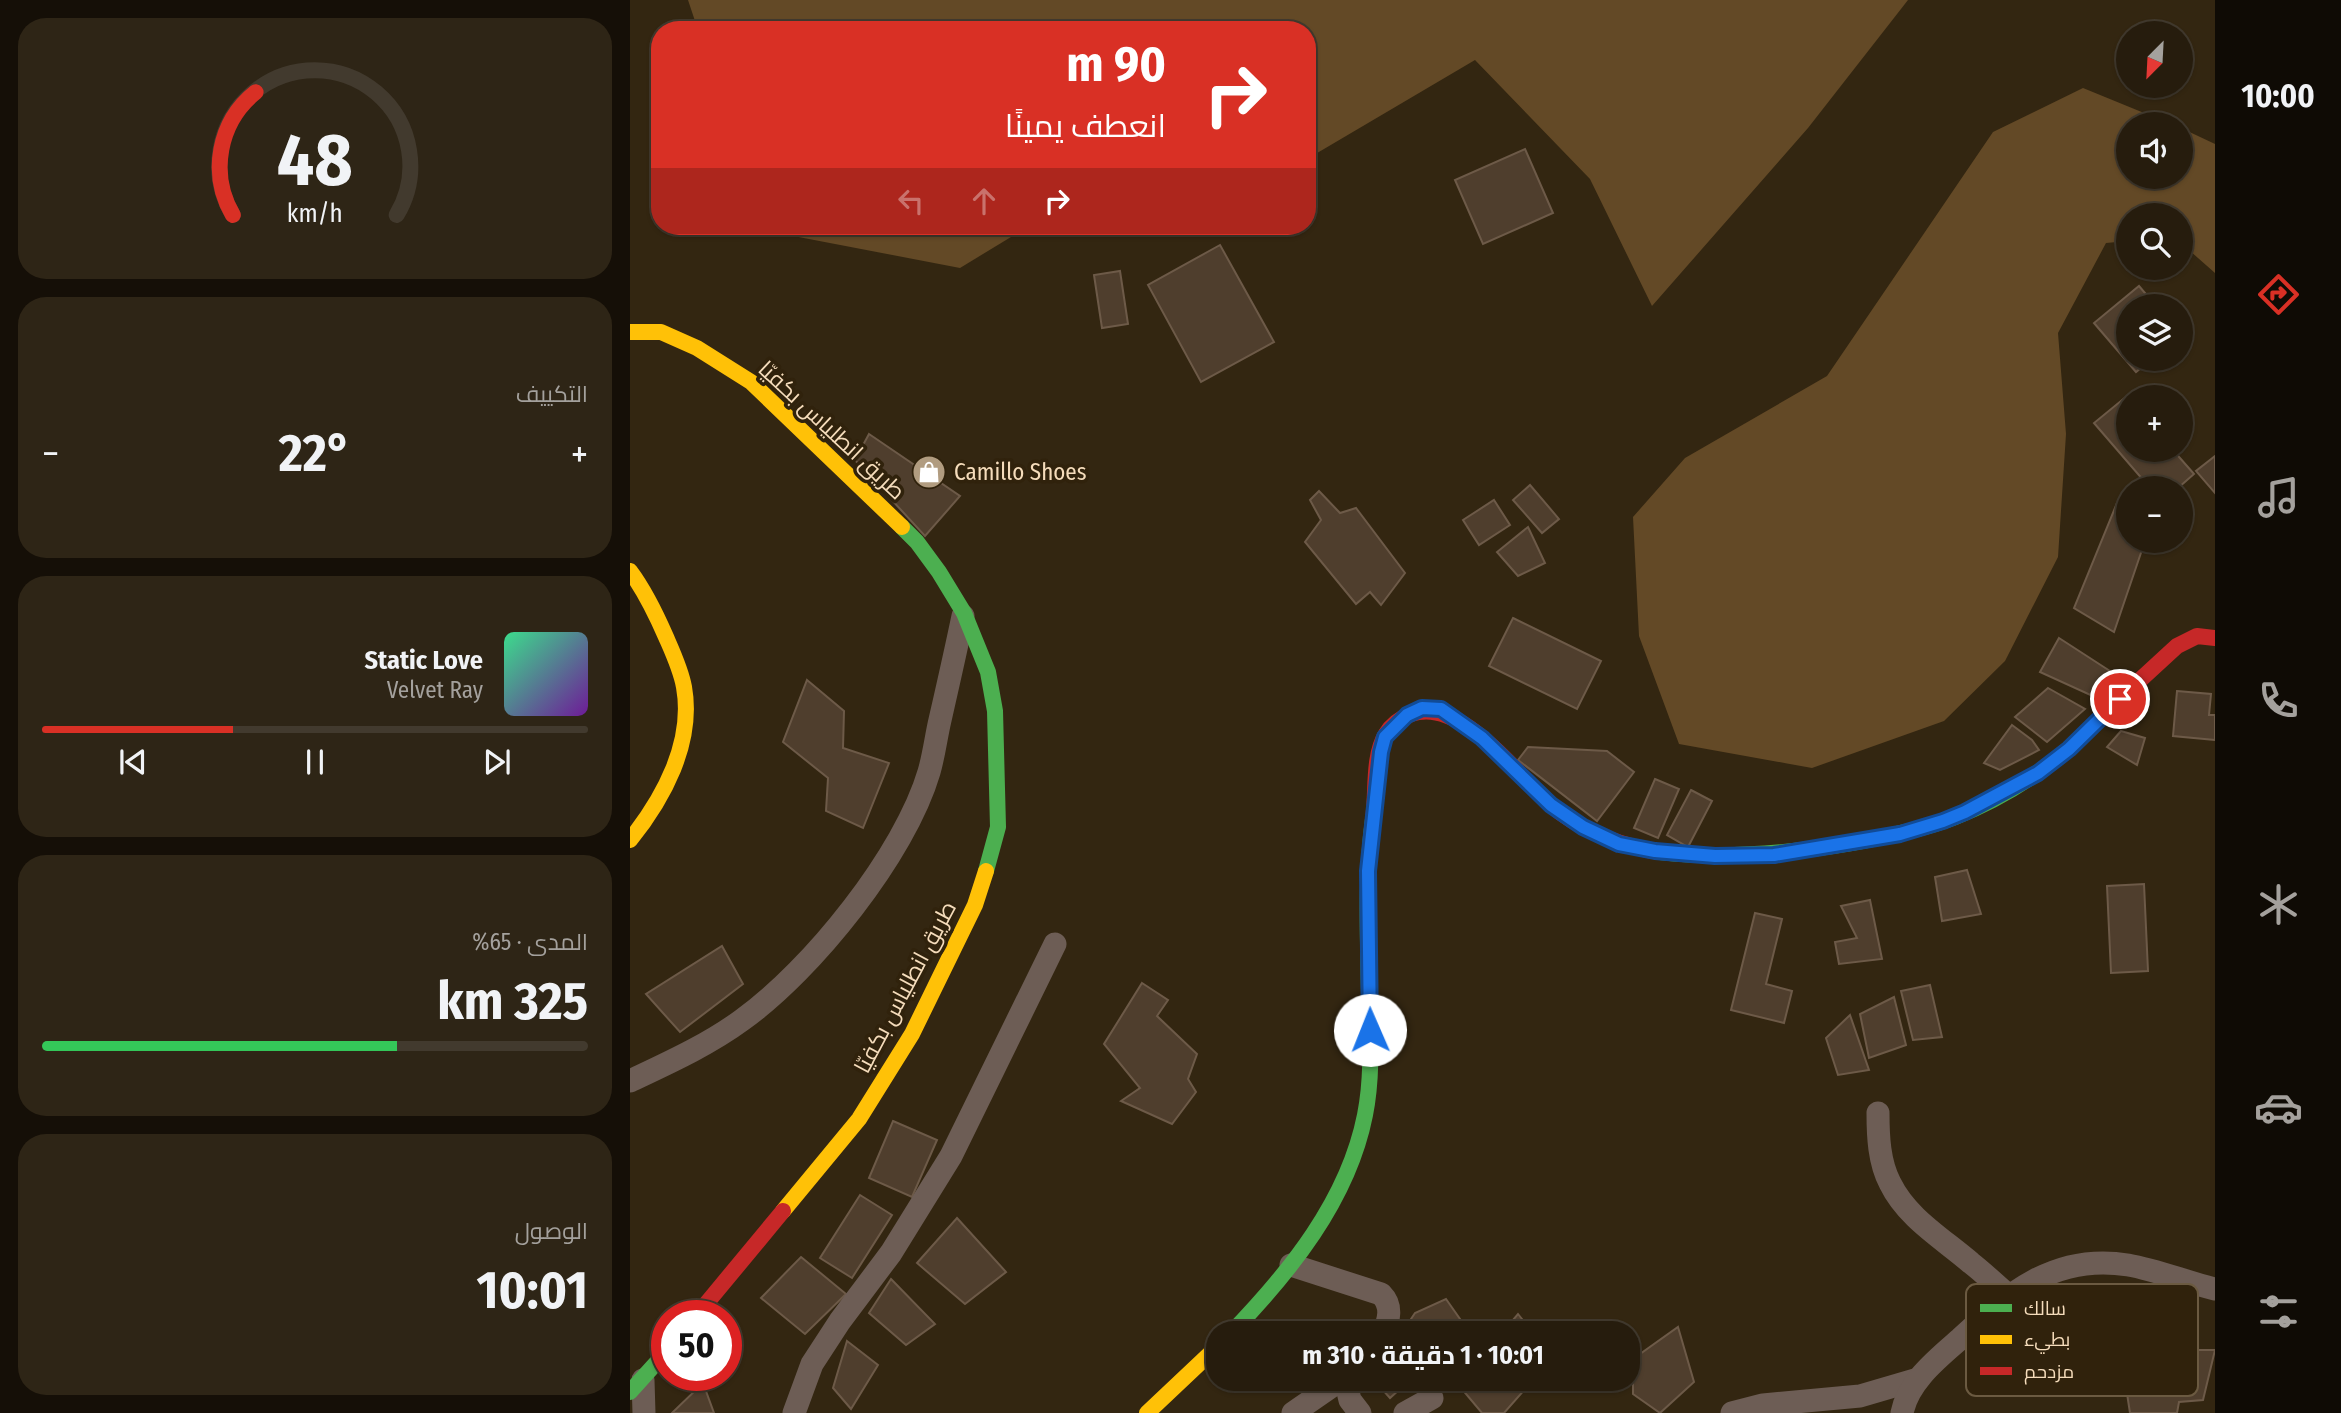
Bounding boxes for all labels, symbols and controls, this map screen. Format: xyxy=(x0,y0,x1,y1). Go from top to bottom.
north arrow xyxy=(2116,21,2193,98)
map controls xyxy=(2116,21,2193,553)
text: 90 m xyxy=(1066,35,1166,94)
icon: right xyxy=(1190,49,1281,140)
text: 10:00 xyxy=(2241,77,2315,115)
text: انعطف يمينًا xyxy=(1005,107,1166,145)
button: sound xyxy=(2116,112,2193,189)
text: 48 xyxy=(277,117,353,204)
icon: left xyxy=(892,182,930,220)
icon: ahead xyxy=(965,182,1003,220)
icon: right xyxy=(1038,182,1076,220)
text: km/h xyxy=(287,198,343,228)
button: search xyxy=(2116,203,2193,280)
icon: directions xyxy=(2254,270,2303,319)
button: layers xyxy=(2116,294,2193,371)
street label: طريق انطلياس بكفيّا xyxy=(753,355,911,505)
text: التكييف xyxy=(516,380,588,408)
button: + xyxy=(2116,385,2193,462)
text: 22° xyxy=(279,422,351,485)
text: − xyxy=(42,431,59,477)
text: + xyxy=(571,431,588,477)
shop icon: Camillo Shoes xyxy=(910,453,948,491)
place label: Camillo Shoes xyxy=(954,458,1087,486)
icon: music xyxy=(2254,473,2303,522)
button: − xyxy=(2116,476,2193,553)
text: Static Love xyxy=(365,645,483,676)
pin xyxy=(2090,669,2150,729)
text: Velvet Ray xyxy=(387,676,483,704)
icon: phone xyxy=(2254,676,2303,725)
icon: arrive xyxy=(2101,680,2139,718)
icon: previous xyxy=(114,743,152,781)
icon: pause xyxy=(296,743,334,781)
icon: next xyxy=(478,743,516,781)
icon: climate xyxy=(2254,880,2303,929)
street label: طريق انطلياس بكفيّا xyxy=(848,896,962,1078)
text: المدى · 65% xyxy=(472,928,588,956)
text: 325 km xyxy=(437,970,588,1033)
position arrow xyxy=(1333,993,1407,1067)
icon: car xyxy=(2254,1083,2303,1132)
text: الوصول xyxy=(515,1217,588,1245)
text: 10:01 xyxy=(476,1259,588,1322)
legend xyxy=(1966,1284,2198,1396)
icon: filters xyxy=(2254,1287,2303,1336)
text: سالك xyxy=(2024,1297,2066,1320)
speed limit sign: 50 xyxy=(651,1300,742,1391)
text: بطيء xyxy=(2024,1328,2070,1354)
text: 10:01 · 1 دقيقة · 310 m xyxy=(1302,1340,1544,1371)
text: مزدحم xyxy=(2024,1360,2074,1385)

